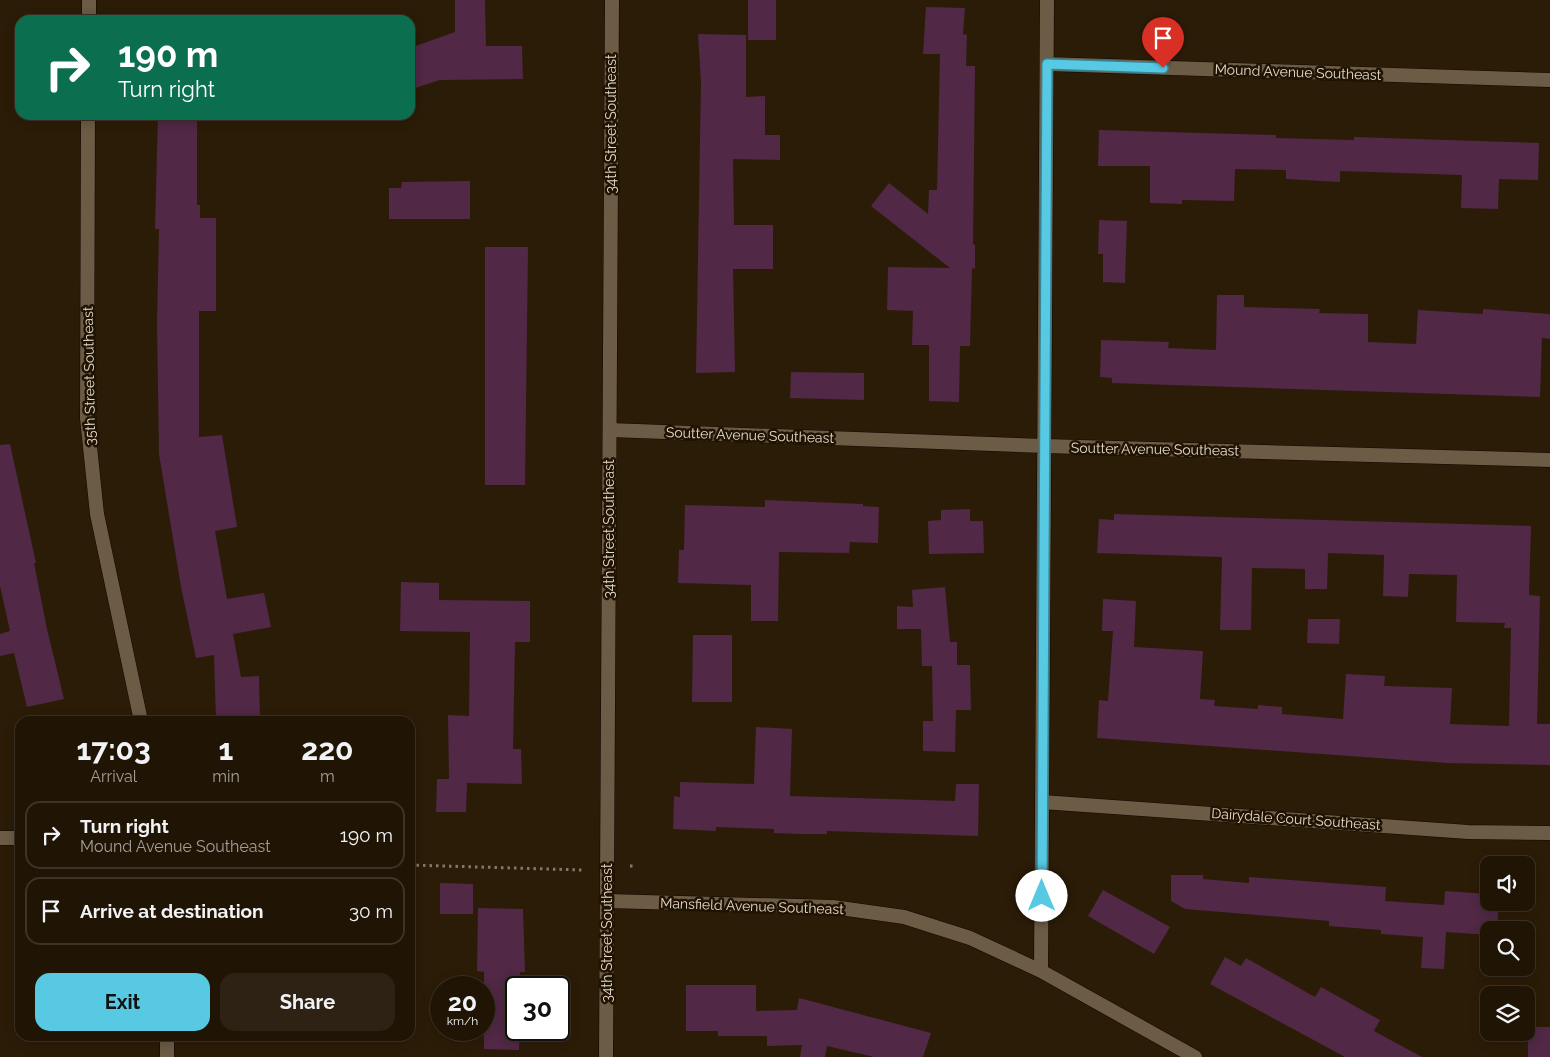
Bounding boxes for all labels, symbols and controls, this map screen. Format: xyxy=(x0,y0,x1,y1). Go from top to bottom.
pin xyxy=(1142,17,1184,68)
icon: arrive xyxy=(1149,24,1177,52)
text: 190 m xyxy=(118,34,218,75)
icon: right xyxy=(35,35,100,100)
street label: 34th Street Southeast xyxy=(603,54,619,194)
street label: Mound Avenue Southeast xyxy=(1214,61,1382,83)
text: Turn right xyxy=(118,76,215,102)
street label: 35th Street Southeast xyxy=(80,306,98,446)
street label: Soutter Avenue Southeast xyxy=(666,424,835,446)
street label: Soutter Avenue Southeast xyxy=(1071,440,1240,458)
street label: 34th Street Southeast xyxy=(601,459,617,599)
text: 17:03 xyxy=(76,732,151,767)
text: 1 xyxy=(219,732,233,767)
text: 220 xyxy=(301,732,353,767)
text: Arrival xyxy=(90,767,137,786)
text: min xyxy=(212,767,240,786)
text: m xyxy=(320,767,335,786)
street label: Dairydale Court Southeast xyxy=(1211,805,1381,833)
text: Turn right xyxy=(80,815,169,837)
icon: right xyxy=(37,821,65,849)
text: 190 m xyxy=(340,824,393,846)
text: Mound Avenue Southeast xyxy=(80,837,271,856)
map controls xyxy=(1480,856,1535,1041)
button: sound xyxy=(1480,856,1535,911)
street label: 34th Street Southeast xyxy=(599,863,615,1003)
position arrow xyxy=(1015,869,1067,921)
street label: Mansfield Avenue Southeast xyxy=(660,895,844,917)
icon: arrive xyxy=(37,897,65,925)
text: Arrive at destination xyxy=(80,900,264,922)
text: 30 m xyxy=(349,900,393,922)
button: search xyxy=(1480,921,1535,976)
button: Exit xyxy=(35,973,210,1031)
button: Share xyxy=(220,973,395,1031)
speed limit sign: 30 xyxy=(505,976,570,1041)
button: layers xyxy=(1480,986,1535,1041)
text: 20 xyxy=(448,987,477,1017)
text: km/h xyxy=(447,1014,478,1028)

